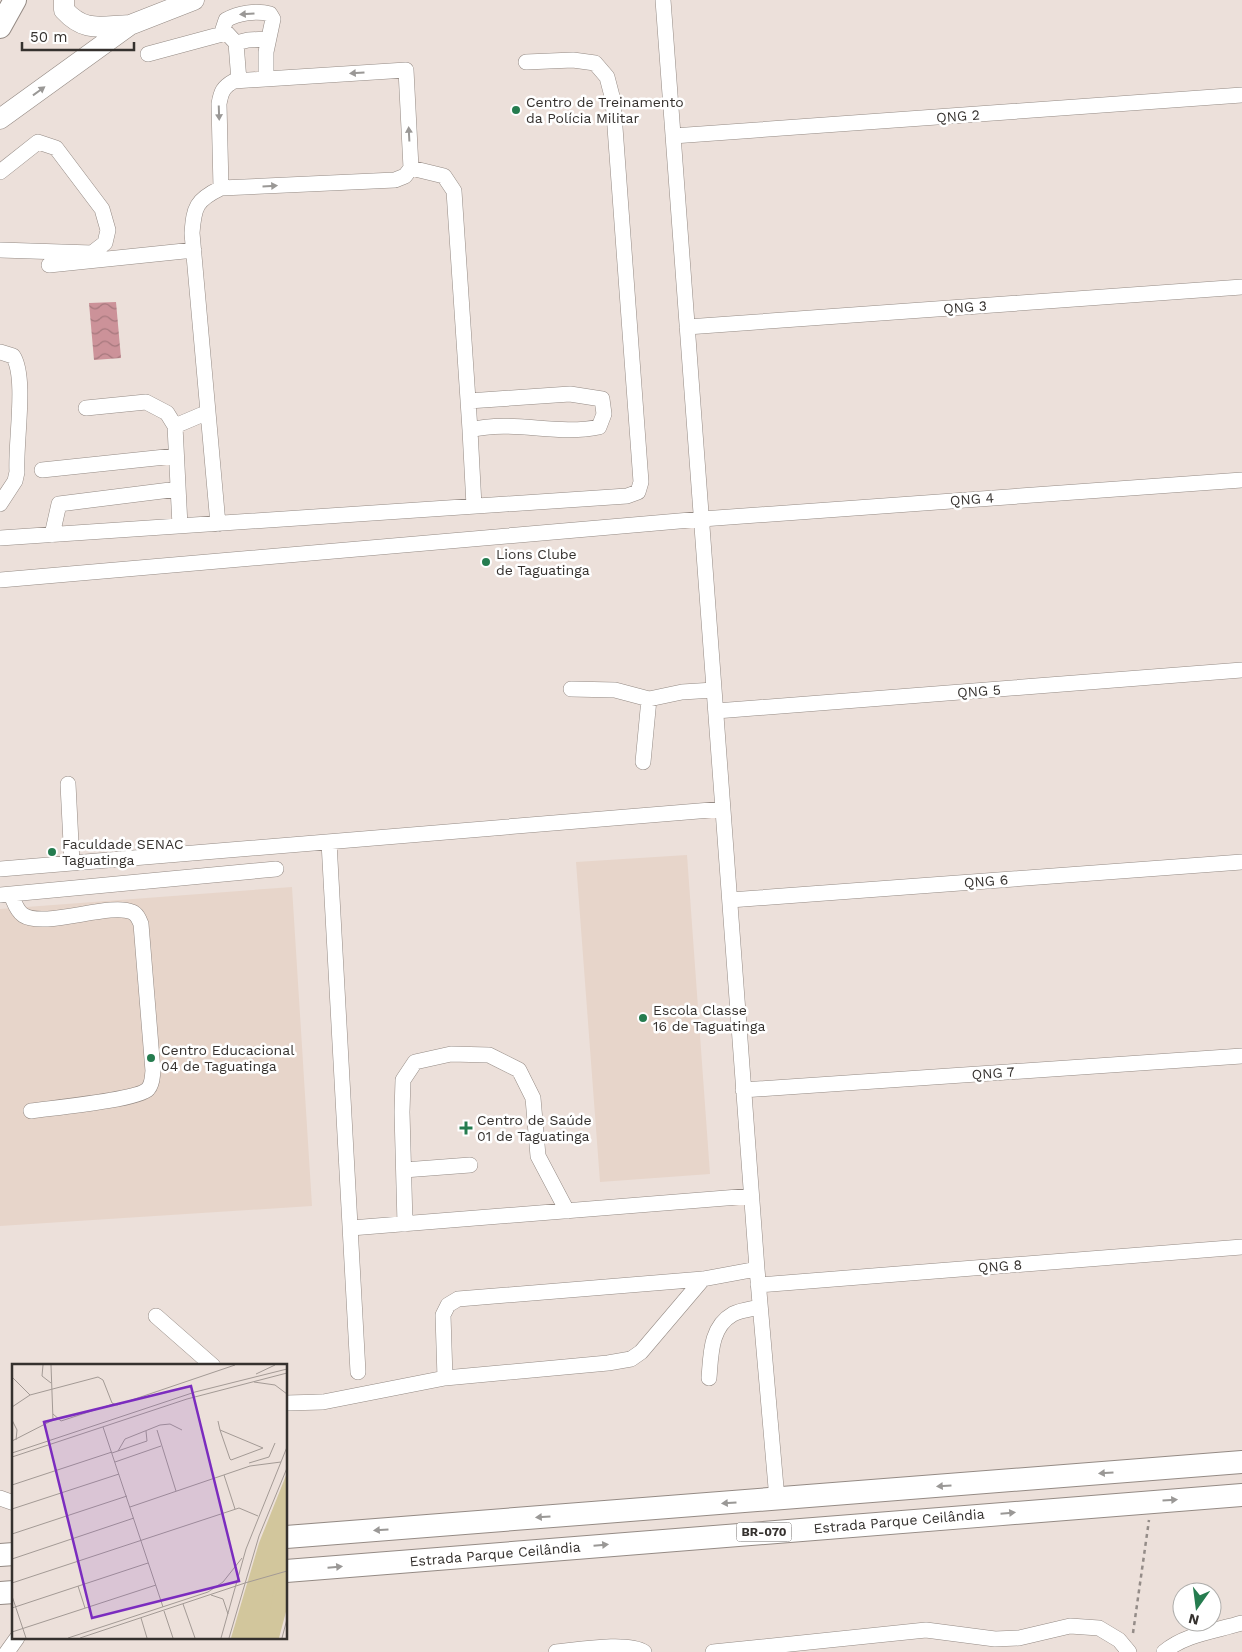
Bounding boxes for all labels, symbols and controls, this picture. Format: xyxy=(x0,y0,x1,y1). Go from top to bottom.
one-way arrow xyxy=(239,10,255,18)
scale bar xyxy=(22,20,135,52)
text: 50 m xyxy=(30,28,67,46)
one-way arrow xyxy=(349,69,365,77)
one-way arrow xyxy=(32,85,45,96)
place label: Centro de Treinamento da Polícia Militar xyxy=(526,94,684,126)
marker: Centro de Treinamento da Polícia Militar xyxy=(510,104,522,116)
one-way arrow xyxy=(215,105,223,121)
street label: QNG 2 xyxy=(936,106,980,126)
one-way arrow xyxy=(405,126,413,142)
one-way arrow xyxy=(262,182,278,190)
street label: QNG 3 xyxy=(943,297,987,317)
street label: QNG 4 xyxy=(949,489,995,509)
place label: Lions Clube de Taguatinga xyxy=(496,546,590,578)
marker: Lions Clube de Taguatinga xyxy=(480,556,492,568)
street label: QNG 5 xyxy=(957,681,1001,701)
place label: Faculdade SENAC Taguatinga xyxy=(62,836,184,868)
marker: Faculdade SENAC Taguatinga xyxy=(46,846,58,858)
street label: QNG 6 xyxy=(963,871,1009,891)
place label: Escola Classe 16 de Taguatinga xyxy=(653,1002,765,1034)
marker: Escola Classe 16 de Taguatinga xyxy=(637,1012,649,1024)
place label: Centro Educacional 04 de Taguatinga xyxy=(161,1042,295,1074)
marker: Centro Educacional 04 de Taguatinga xyxy=(145,1052,157,1064)
street label: QNG 7 xyxy=(971,1064,1015,1082)
place label: Centro de Saúde 01 de Taguatinga xyxy=(477,1112,592,1144)
marker: Centro de Saúde 01 de Taguatinga xyxy=(459,1121,473,1135)
street label: QNG 8 xyxy=(977,1256,1023,1276)
inset map xyxy=(12,1364,288,1640)
one-way arrow xyxy=(1098,1469,1114,1477)
one-way arrow xyxy=(936,1482,952,1490)
one-way arrow xyxy=(1162,1495,1178,1503)
one-way arrow xyxy=(720,1499,736,1507)
street label: Estrada Parque Ceilândia xyxy=(813,1506,985,1536)
one-way arrow xyxy=(1000,1508,1016,1516)
one-way arrow xyxy=(534,1513,550,1521)
road number: BR-070 xyxy=(736,1522,792,1541)
one-way arrow xyxy=(372,1526,388,1534)
street label: Estrada Parque Ceilândia xyxy=(409,1539,581,1569)
one-way arrow xyxy=(594,1541,610,1549)
one-way arrow xyxy=(327,1563,343,1571)
north arrow xyxy=(1172,1582,1222,1632)
text: N xyxy=(1187,1611,1201,1629)

